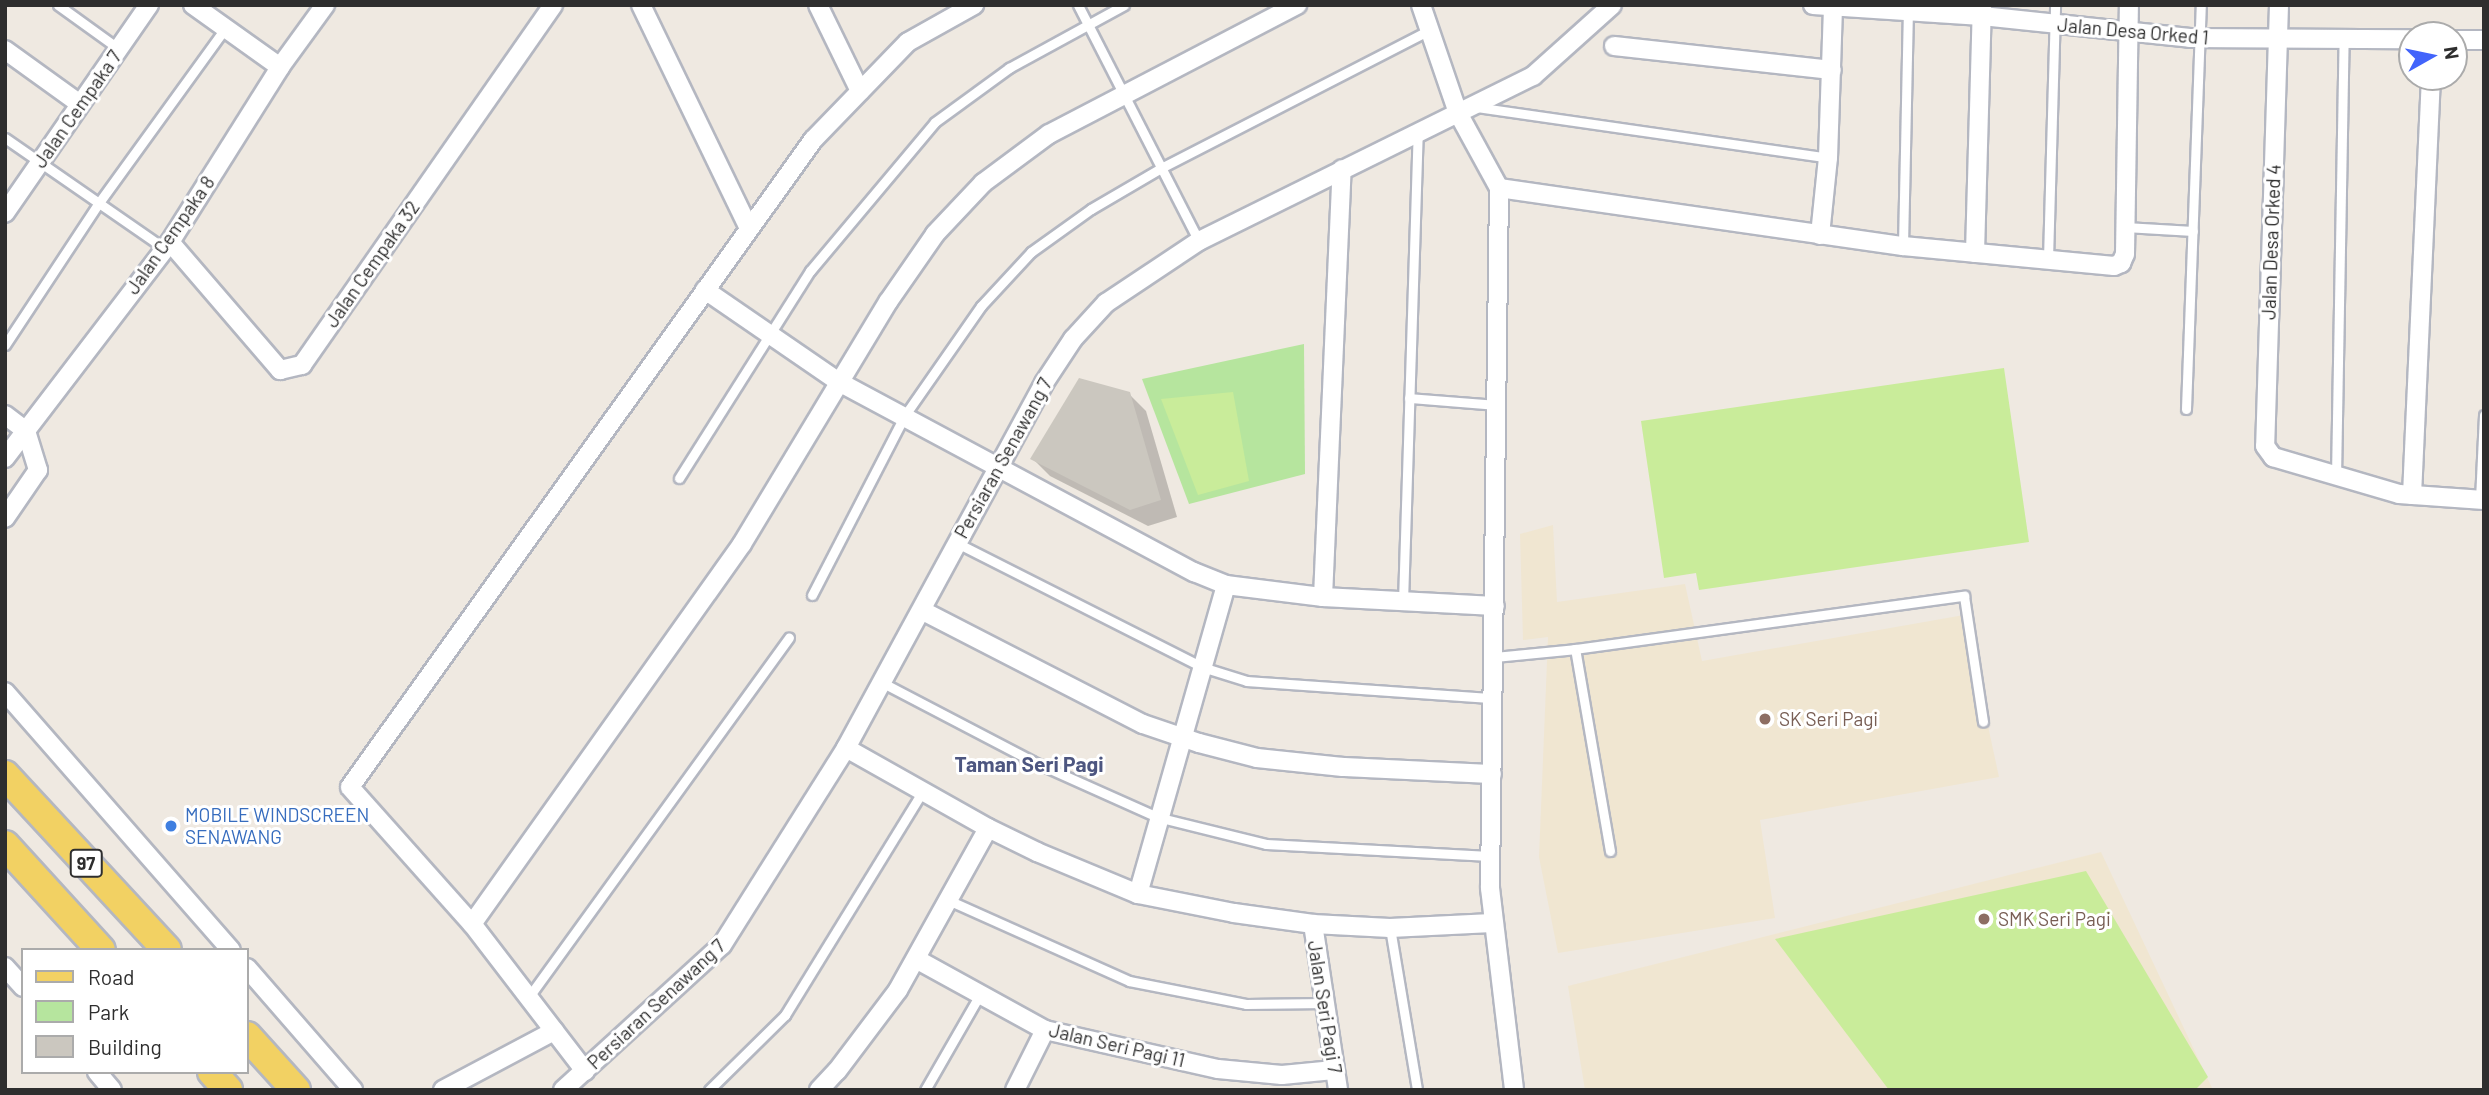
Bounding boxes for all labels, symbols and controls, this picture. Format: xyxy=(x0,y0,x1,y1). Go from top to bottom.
street label: Jalan Desa Orked 1 xyxy=(2056,13,2210,49)
north arrow xyxy=(2398,21,2468,91)
text: N xyxy=(2440,45,2465,61)
street label: Jalan Cempaka 7 xyxy=(28,46,126,172)
street label: Jalan Desa Orked 4 xyxy=(2257,164,2285,320)
street label: Jalan Cempaka 8 xyxy=(121,171,219,299)
street label: Jalan Cempaka 32 xyxy=(320,196,424,332)
street label: Persiaran Senawang 7 xyxy=(949,374,1057,542)
place label: SK Seri Pagi xyxy=(1779,708,1878,730)
marker: SK Seri Pagi xyxy=(1757,711,1773,727)
district label: Taman Seri Pagi xyxy=(955,751,1103,777)
place label: MOBILE WINDSCREEN SENAWANG xyxy=(185,804,369,848)
marker: MOBILE WINDSCREEN SENAWANG xyxy=(163,818,179,834)
road number: 97 xyxy=(68,848,104,878)
place label: SMK Seri Pagi xyxy=(1998,908,2111,930)
marker: SMK Seri Pagi xyxy=(1976,911,1992,927)
street label: Persiaran Senawang 7 xyxy=(583,934,729,1074)
street label: Jalan Seri Pagi 7 xyxy=(1303,939,1347,1075)
legend xyxy=(21,948,248,1074)
text: Road xyxy=(88,964,134,989)
text: Park xyxy=(88,999,129,1024)
street label: Jalan Seri Pagi 11 xyxy=(1047,1018,1187,1072)
text: Building xyxy=(88,1034,162,1059)

